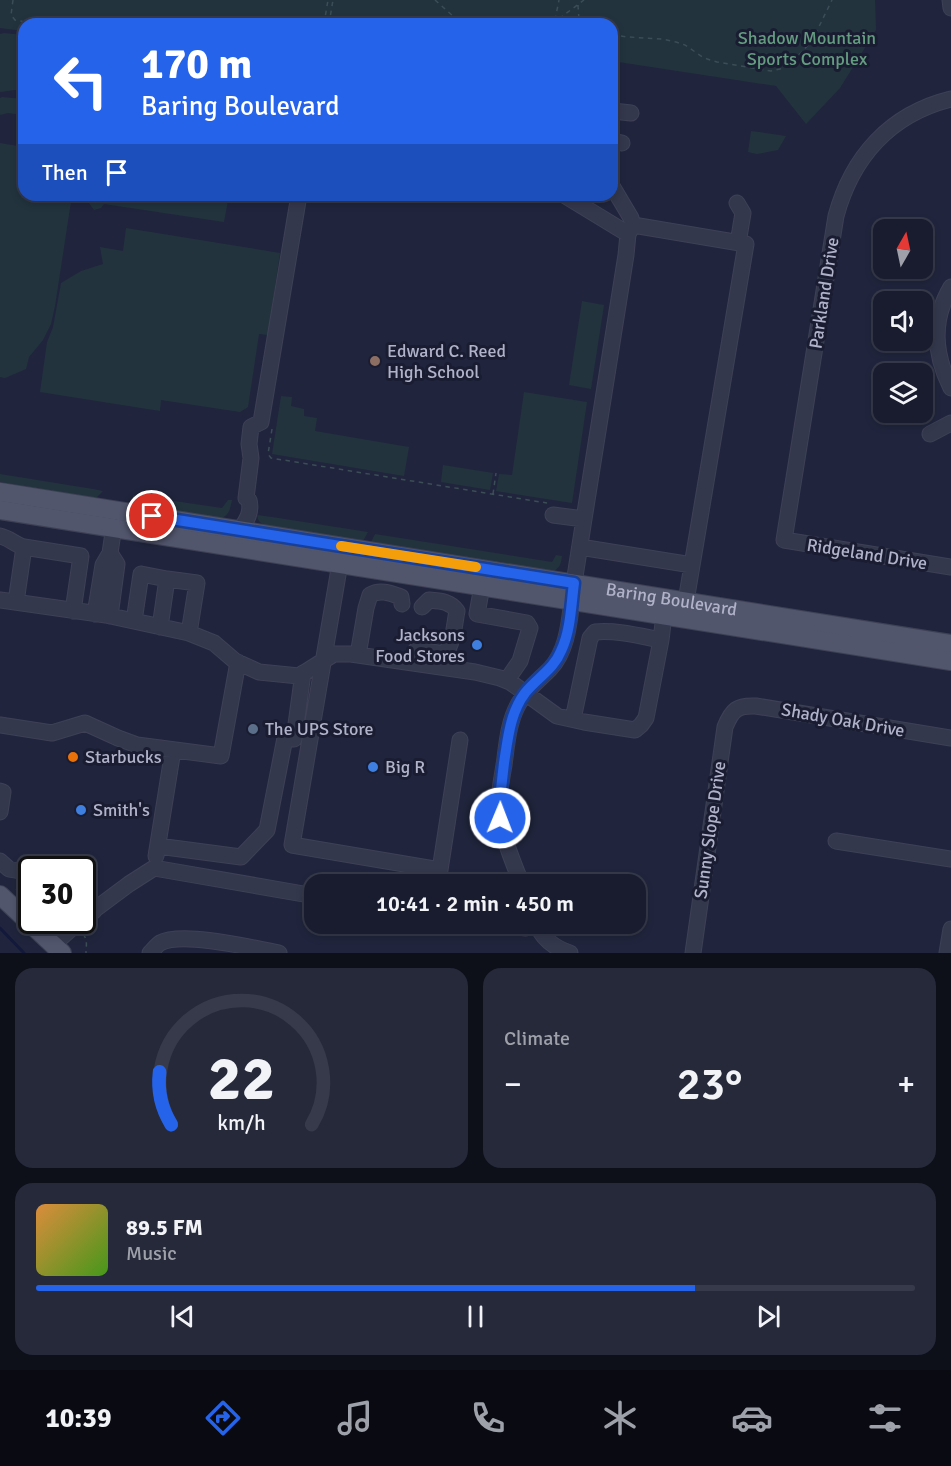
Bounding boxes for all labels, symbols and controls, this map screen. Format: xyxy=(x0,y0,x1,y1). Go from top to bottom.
park label: Shadow Mountain Sports Complex xyxy=(738,27,876,70)
text: 170 m xyxy=(141,39,252,90)
icon: left xyxy=(42,42,120,120)
text: Baring Boulevard xyxy=(141,90,340,123)
icon: arrive xyxy=(100,156,133,189)
text: Then xyxy=(42,159,88,186)
north arrow xyxy=(873,219,933,279)
map controls xyxy=(873,219,933,423)
street label: Parkland Drive xyxy=(804,236,844,350)
button: sound xyxy=(873,291,933,351)
place label: Edward C. Reed High School xyxy=(387,340,506,383)
marker: Edward C. Reed High School xyxy=(368,354,382,368)
button: layers xyxy=(873,363,933,423)
pin xyxy=(126,490,177,541)
icon: arrive xyxy=(135,499,168,532)
street label: Ridgeland Drive xyxy=(805,534,929,574)
street label: Baring Boulevard xyxy=(604,578,739,621)
place label: Jacksons Food Stores xyxy=(375,624,465,667)
marker: Jacksons Food Stores xyxy=(470,638,484,652)
street label: Shady Oak Drive xyxy=(780,698,906,742)
place label: The UPS Store xyxy=(265,718,374,740)
marker: The UPS Store xyxy=(246,722,260,736)
place label: Starbucks xyxy=(85,746,162,768)
marker: Starbucks xyxy=(66,750,80,764)
place label: Big R xyxy=(385,756,425,778)
marker: Big R xyxy=(366,760,380,774)
street label: Sunny Slope Drive xyxy=(689,760,731,900)
position arrow xyxy=(468,786,532,850)
place label: Smith's xyxy=(93,799,150,821)
marker: Smith's xyxy=(74,803,88,817)
speed limit sign: 30 xyxy=(18,856,96,934)
text: 10:41 · 2 min · 450 m xyxy=(376,890,574,917)
text: Climate xyxy=(504,1026,570,1051)
text: 22 xyxy=(208,1040,275,1117)
text: 23° xyxy=(677,1057,742,1112)
text: − xyxy=(504,1064,522,1105)
text: + xyxy=(897,1064,915,1105)
text: km/h xyxy=(217,1110,266,1136)
text: 89.5 FM xyxy=(126,1214,203,1241)
text: Music xyxy=(126,1241,177,1266)
icon: previous xyxy=(166,1300,199,1333)
icon: pause xyxy=(459,1300,492,1333)
icon: next xyxy=(752,1300,785,1333)
icon: directions xyxy=(202,1397,244,1439)
icon: music xyxy=(334,1397,376,1439)
icon: phone xyxy=(467,1397,509,1439)
icon: climate xyxy=(599,1397,641,1439)
icon: car xyxy=(731,1397,773,1439)
icon: filters xyxy=(864,1397,906,1439)
text: 10:39 xyxy=(45,1402,111,1435)

